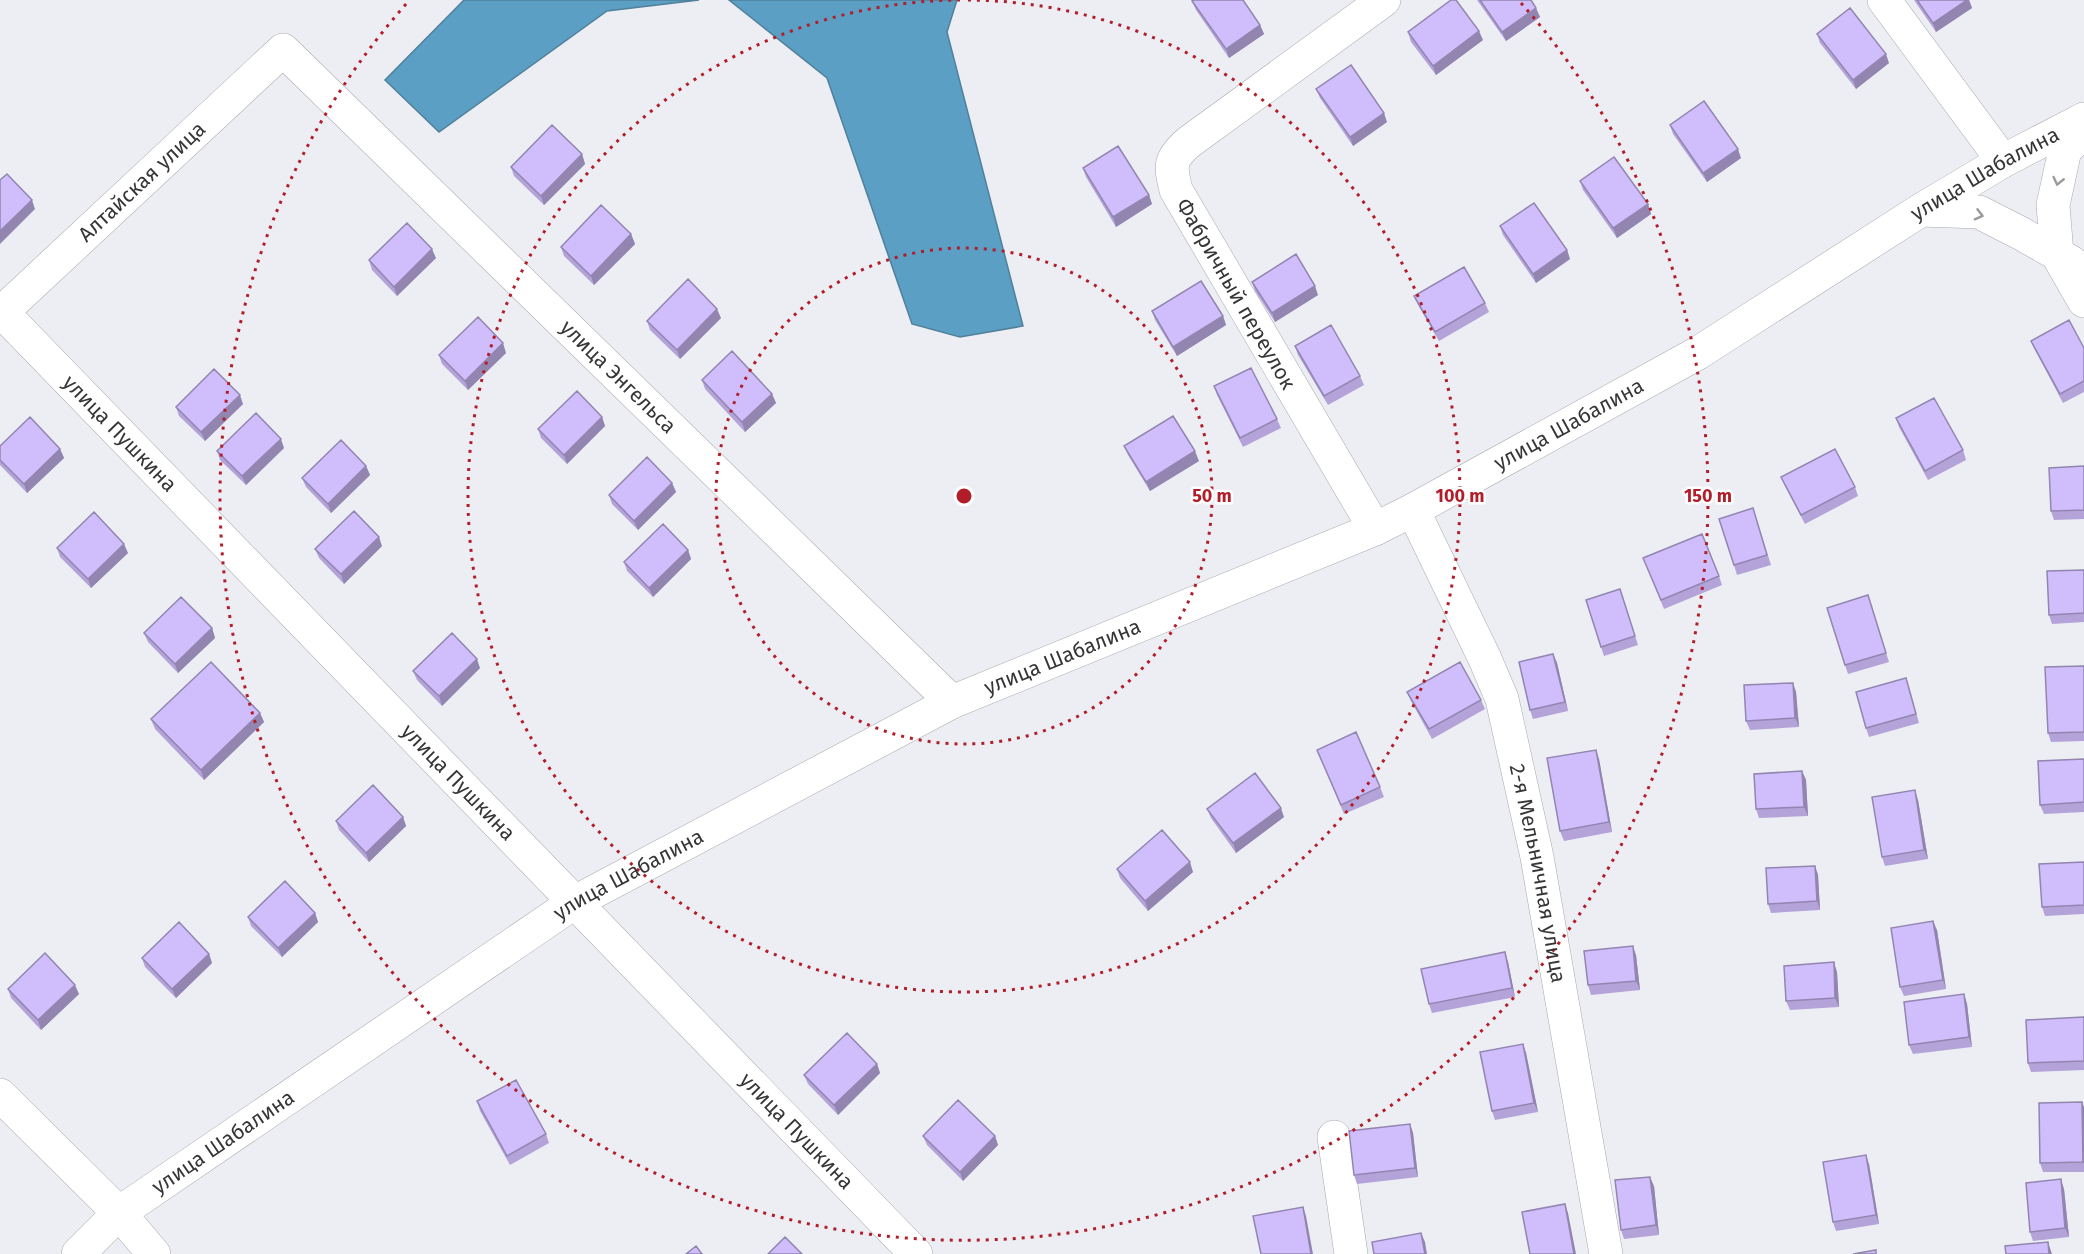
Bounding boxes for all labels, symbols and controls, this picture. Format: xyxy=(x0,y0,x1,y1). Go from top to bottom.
street label: Алтайская улица xyxy=(73,116,211,247)
street label: улица Шабалина xyxy=(1906,121,2064,226)
one-way arrow xyxy=(2052,176,2065,186)
street label: Фабричный переулок xyxy=(1171,194,1301,394)
one-way arrow xyxy=(1974,207,1984,220)
street label: улица Энгельса xyxy=(555,314,682,439)
street label: улица Пушкина xyxy=(57,370,182,497)
street label: улица Шабалина xyxy=(1489,373,1648,476)
text: 50 m xyxy=(1192,485,1232,507)
text: 100 m xyxy=(1436,485,1484,507)
text: 150 m xyxy=(1684,485,1732,507)
centre of rings xyxy=(954,486,974,506)
street label: улица Шабалина xyxy=(980,613,1145,700)
street label: улица Пушкина xyxy=(396,718,521,846)
street label: 2-я Мельничная улица xyxy=(1504,761,1572,985)
street label: улица Шабалина xyxy=(548,823,708,926)
street label: улица Пушкина xyxy=(734,1067,859,1195)
street label: улица Шабалина xyxy=(147,1084,299,1200)

